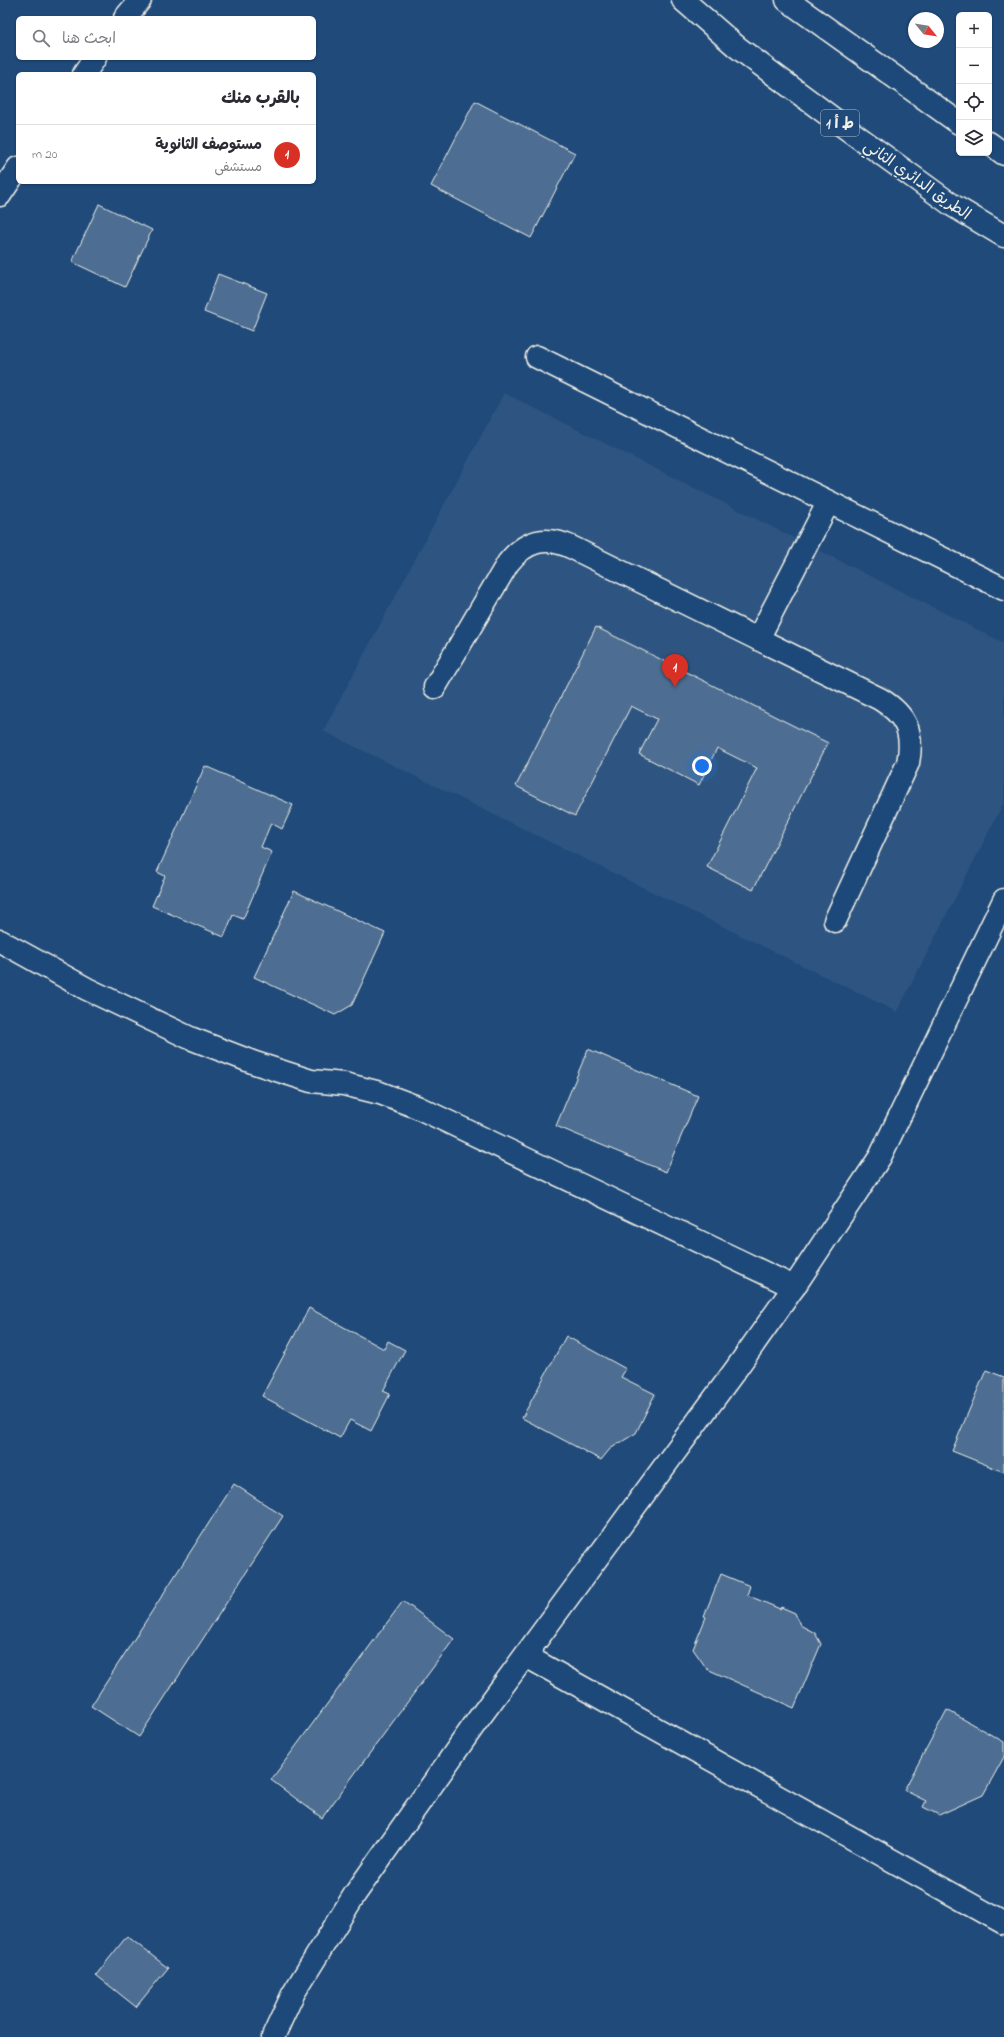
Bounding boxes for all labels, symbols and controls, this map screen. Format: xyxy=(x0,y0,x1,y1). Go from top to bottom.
north arrow xyxy=(908,12,944,48)
map controls xyxy=(956,12,992,156)
button: + xyxy=(956,12,992,48)
search box xyxy=(16,16,316,60)
icon: search xyxy=(30,27,52,49)
text: ابحث هنا xyxy=(62,28,116,50)
button: − xyxy=(956,48,992,84)
button: locate xyxy=(956,84,992,120)
text: بالقرب منك xyxy=(221,86,300,111)
road number: ط أ 1 xyxy=(821,110,859,136)
button: layers xyxy=(956,120,992,156)
text: مستوصف الثانوية xyxy=(155,134,262,156)
street label: الطريق الدائري الثاني xyxy=(858,135,975,228)
text: 20 m xyxy=(32,145,57,164)
text: 1 xyxy=(285,145,289,164)
text: مستشفى xyxy=(214,158,262,177)
pin: 1 xyxy=(662,654,688,687)
your location xyxy=(692,756,712,776)

